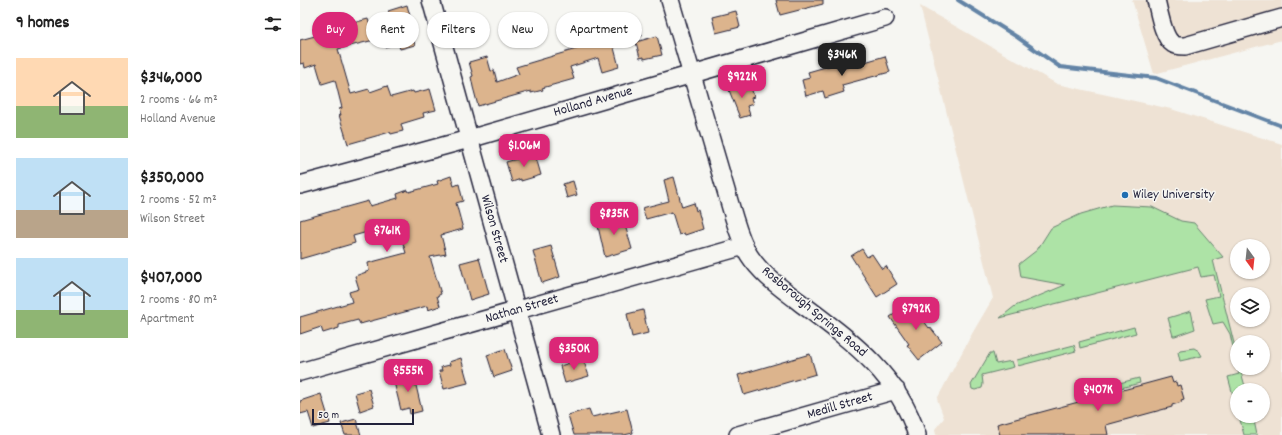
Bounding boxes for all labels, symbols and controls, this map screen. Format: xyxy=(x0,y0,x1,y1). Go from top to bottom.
text: 9 homes xyxy=(16,12,69,36)
chip: Buy xyxy=(312,12,358,48)
chip: Rent xyxy=(366,12,419,48)
chip: Filters xyxy=(427,12,490,48)
chip: New xyxy=(498,12,548,48)
chip: Apartment xyxy=(556,12,642,48)
icon: filters xyxy=(262,13,284,35)
pin: $346K xyxy=(814,43,870,77)
text: $346K xyxy=(827,46,857,65)
pin: $922K xyxy=(714,65,770,99)
text: $346,000 xyxy=(140,67,203,91)
text: $922K xyxy=(727,68,757,87)
icon: home xyxy=(48,74,96,122)
street label: Holland Avenue xyxy=(551,81,635,123)
text: 2 rooms · 66 m² xyxy=(140,91,218,110)
text: Holland Avenue xyxy=(140,110,215,129)
pin: $1.06M xyxy=(491,134,557,168)
text: $1.06M xyxy=(508,137,540,156)
text: $350,000 xyxy=(140,167,204,191)
icon: home xyxy=(48,174,96,222)
place label: Wiley University xyxy=(1133,185,1215,205)
marker: Wiley University xyxy=(1120,190,1130,200)
text: 2 rooms · 52 m² xyxy=(140,191,217,210)
street label: Wilson Street xyxy=(475,193,513,265)
pin: $835K xyxy=(586,202,642,236)
text: $835K xyxy=(599,205,629,224)
text: Wilson Street xyxy=(140,210,205,229)
pin: $761K xyxy=(359,219,415,253)
text: $761K xyxy=(374,222,400,241)
north arrow xyxy=(1230,239,1270,279)
map controls xyxy=(1230,239,1270,423)
street label: Rosborough Springs Road xyxy=(757,262,871,362)
text: $407,000 xyxy=(140,267,202,291)
icon: home xyxy=(48,274,96,322)
button: layers xyxy=(1230,287,1270,327)
street label: Nathan Street xyxy=(483,289,561,329)
text: 2 rooms · 80 m² xyxy=(140,291,217,310)
pin: $792K xyxy=(888,297,944,331)
text: $792K xyxy=(901,300,931,319)
text: Apartment xyxy=(140,310,194,329)
button: + xyxy=(1230,335,1270,375)
pin: $350K xyxy=(546,337,602,371)
text: $350K xyxy=(558,340,590,359)
pin: $555K xyxy=(380,359,436,393)
text: $555K xyxy=(393,362,423,381)
pin: $407K xyxy=(1070,378,1126,412)
text: $407K xyxy=(1083,381,1113,400)
button: − xyxy=(1230,383,1270,423)
street label: Medill Street xyxy=(805,387,875,425)
scale bar xyxy=(312,407,414,426)
text: 50 m xyxy=(318,408,339,424)

